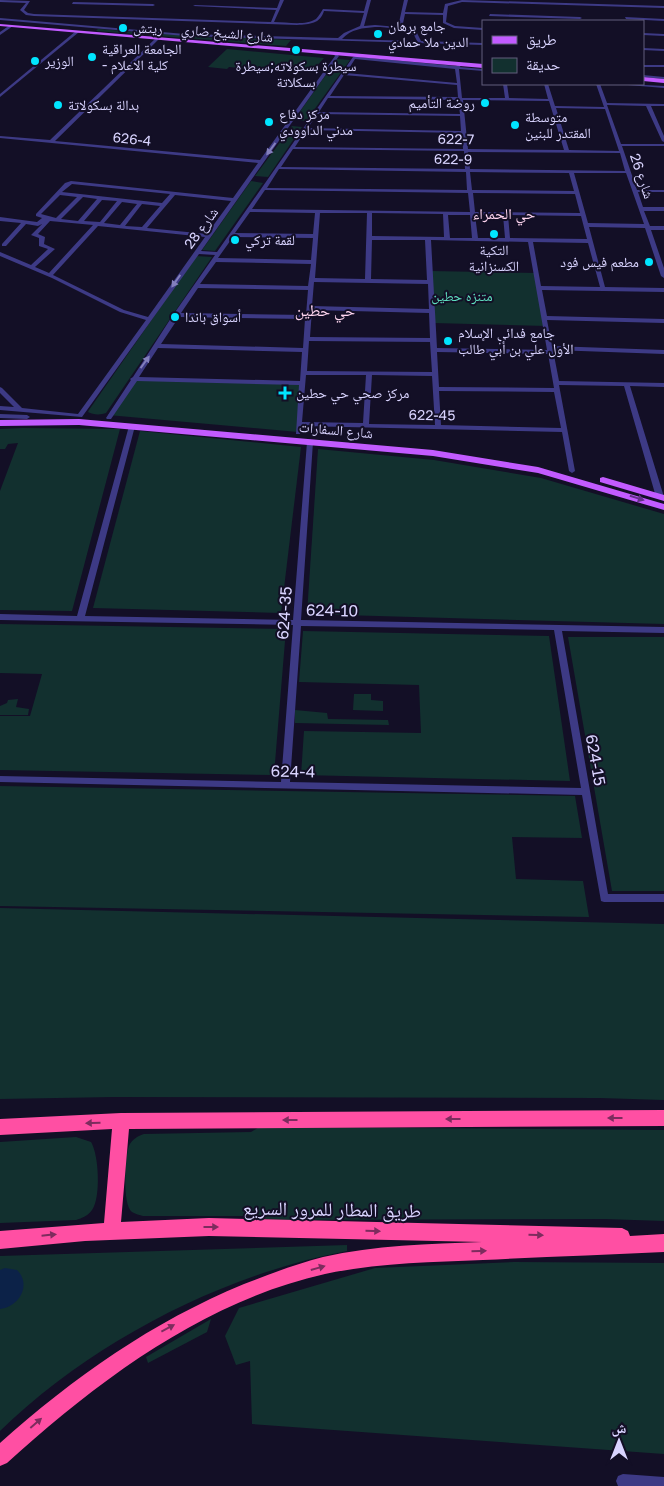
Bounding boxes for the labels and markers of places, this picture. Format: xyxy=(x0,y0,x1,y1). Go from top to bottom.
place label: جامع برهان الدين ملا حمادي xyxy=(388,17,469,54)
place label: ريتش xyxy=(133,19,162,37)
marker: ريتش xyxy=(117,22,129,34)
marker: جامع برهان الدين ملا حمادي xyxy=(372,28,384,40)
place label: الجامعة العراقية - كلية الاعلام xyxy=(102,40,182,75)
marker: سيطرة بسكولاته;سيطرة بسكلاتة xyxy=(290,44,302,56)
marker: الجامعة العراقية - كلية الاعلام xyxy=(86,51,98,63)
place label: الوزير xyxy=(44,52,74,70)
marker: الوزير xyxy=(29,55,41,67)
place label: سيطرة بسكولاته;سيطرة بسكلاتة xyxy=(235,57,357,90)
place label: روضة التأميم xyxy=(409,94,475,113)
place label: بدالة بسكولاتة xyxy=(68,96,139,114)
marker: روضة التأميم xyxy=(479,97,491,109)
marker: بدالة بسكولاتة xyxy=(52,99,64,111)
place label: مركز دفاع مدني الداوودي xyxy=(279,105,353,142)
place label: متوسطة المقتدر للبنين xyxy=(525,108,591,142)
marker: مركز دفاع مدني الداوودي xyxy=(263,116,275,128)
marker: متوسطة المقتدر للبنين xyxy=(509,119,521,131)
marker: التكية الكسنزانية xyxy=(488,228,500,240)
place label: لقمة تركي xyxy=(245,231,295,252)
marker: لقمة تركي xyxy=(229,234,241,246)
place label: التكية الكسنزانية xyxy=(469,241,519,275)
place label: مطعم فيس فود xyxy=(560,253,639,272)
marker: مطعم فيس فود xyxy=(643,256,655,268)
place label: أسواق باندا xyxy=(185,308,241,326)
marker: أسواق باندا xyxy=(169,311,181,323)
place label: جامع فدائي الإسلام الأول علي بن أبي طالب xyxy=(458,324,574,361)
marker: جامع فدائي الإسلام الأول علي بن أبي طالب xyxy=(442,335,454,347)
place label: مركز صحي حي حطين xyxy=(296,384,409,405)
marker: مركز صحي حي حطين xyxy=(278,386,292,400)

